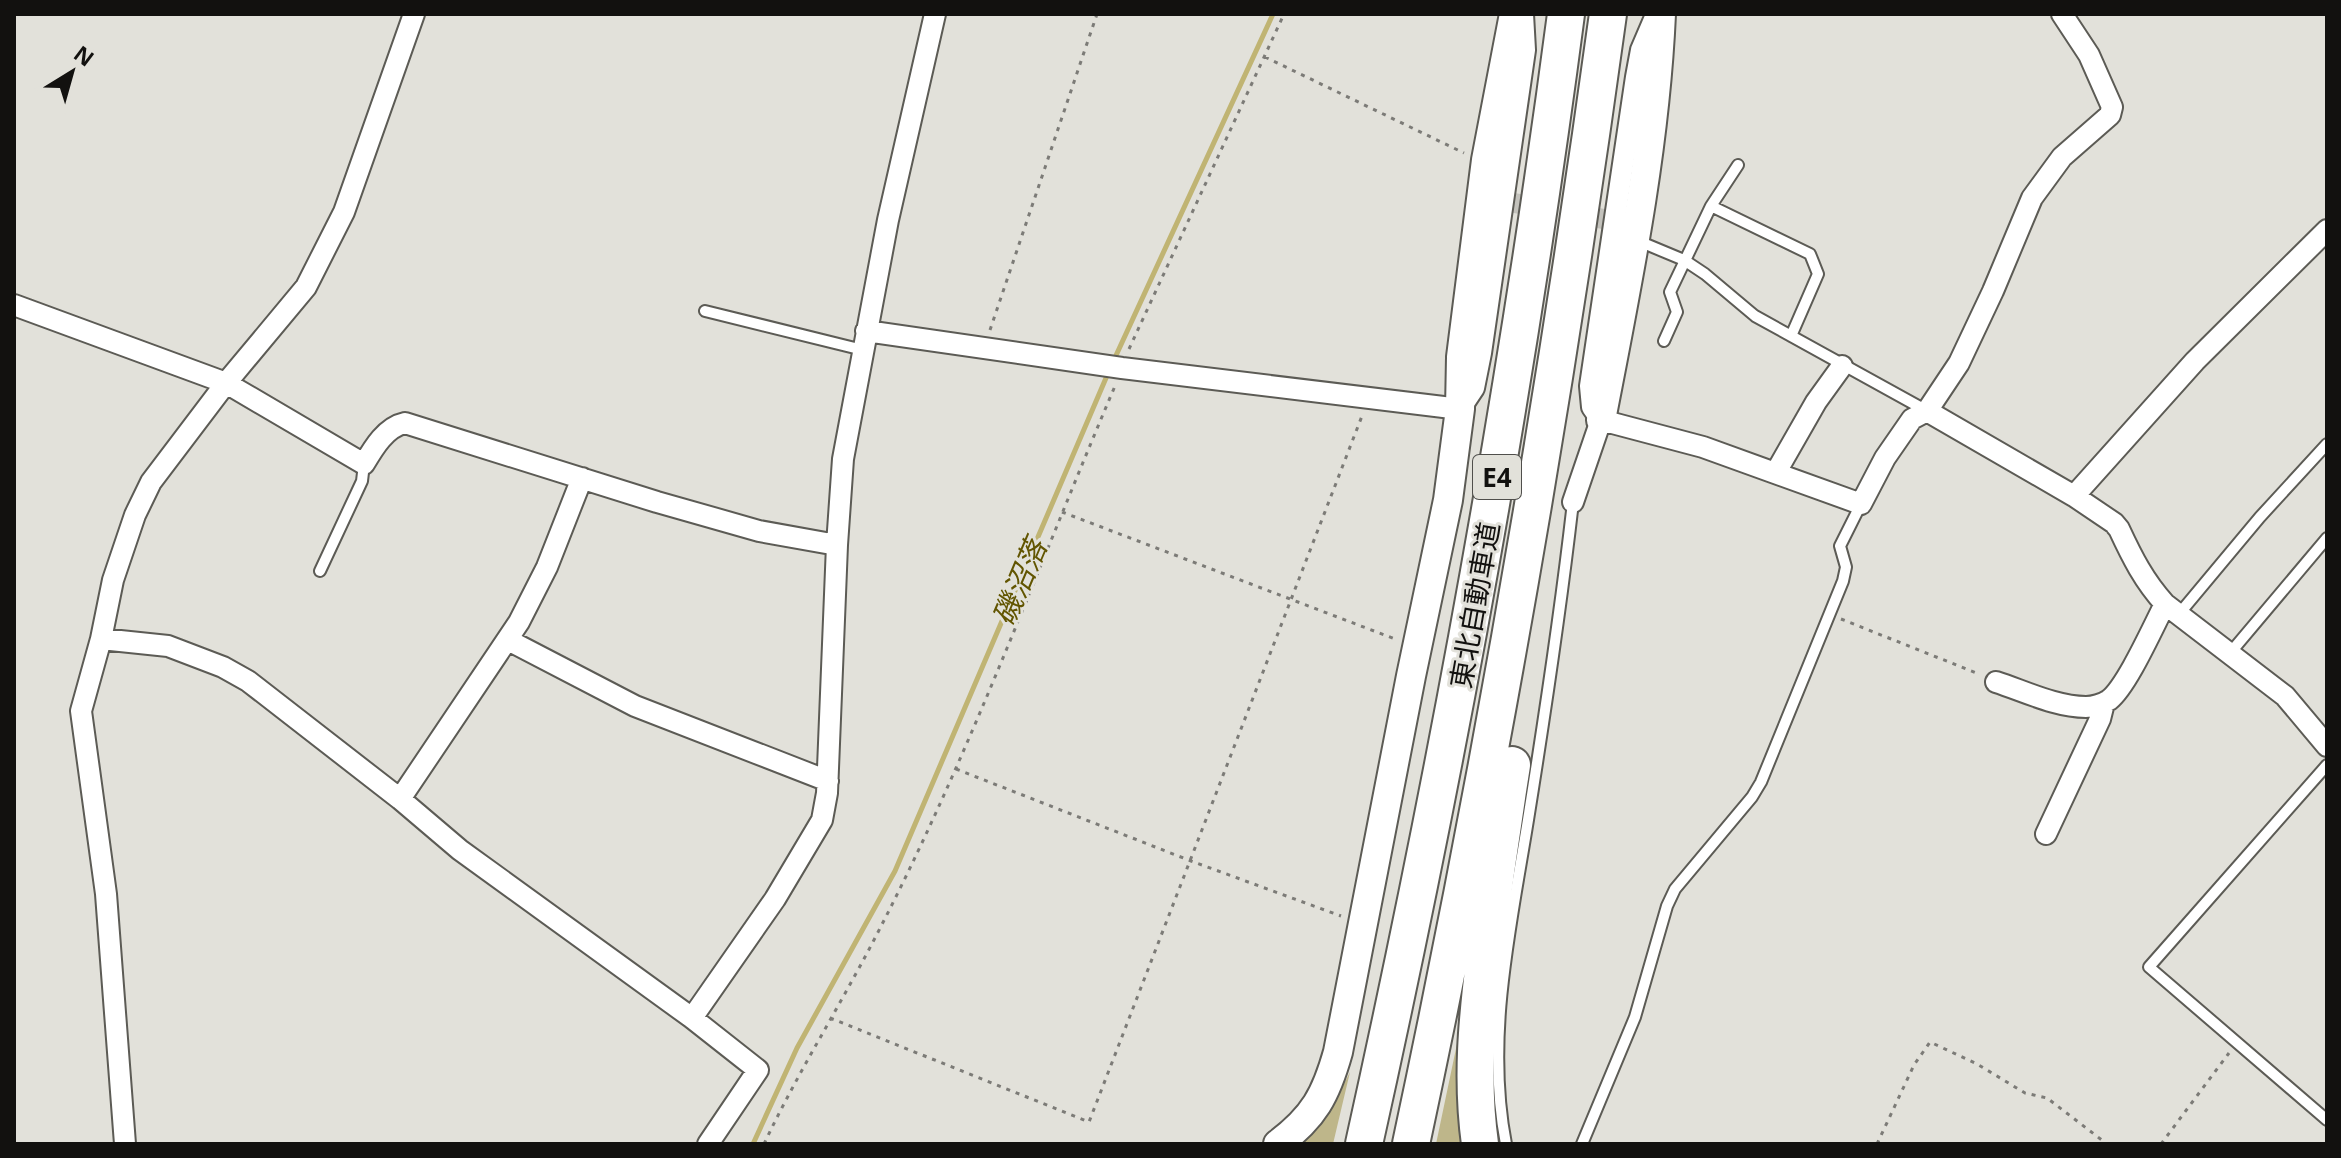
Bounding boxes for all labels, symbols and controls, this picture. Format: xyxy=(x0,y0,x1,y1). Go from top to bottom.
north arrow xyxy=(32,32,112,112)
text: N xyxy=(68,38,101,73)
road number: E4 xyxy=(1473,455,1521,499)
street label: 東北自動車道 xyxy=(1441,519,1507,691)
water label: 磯沼落 xyxy=(983,529,1057,631)

